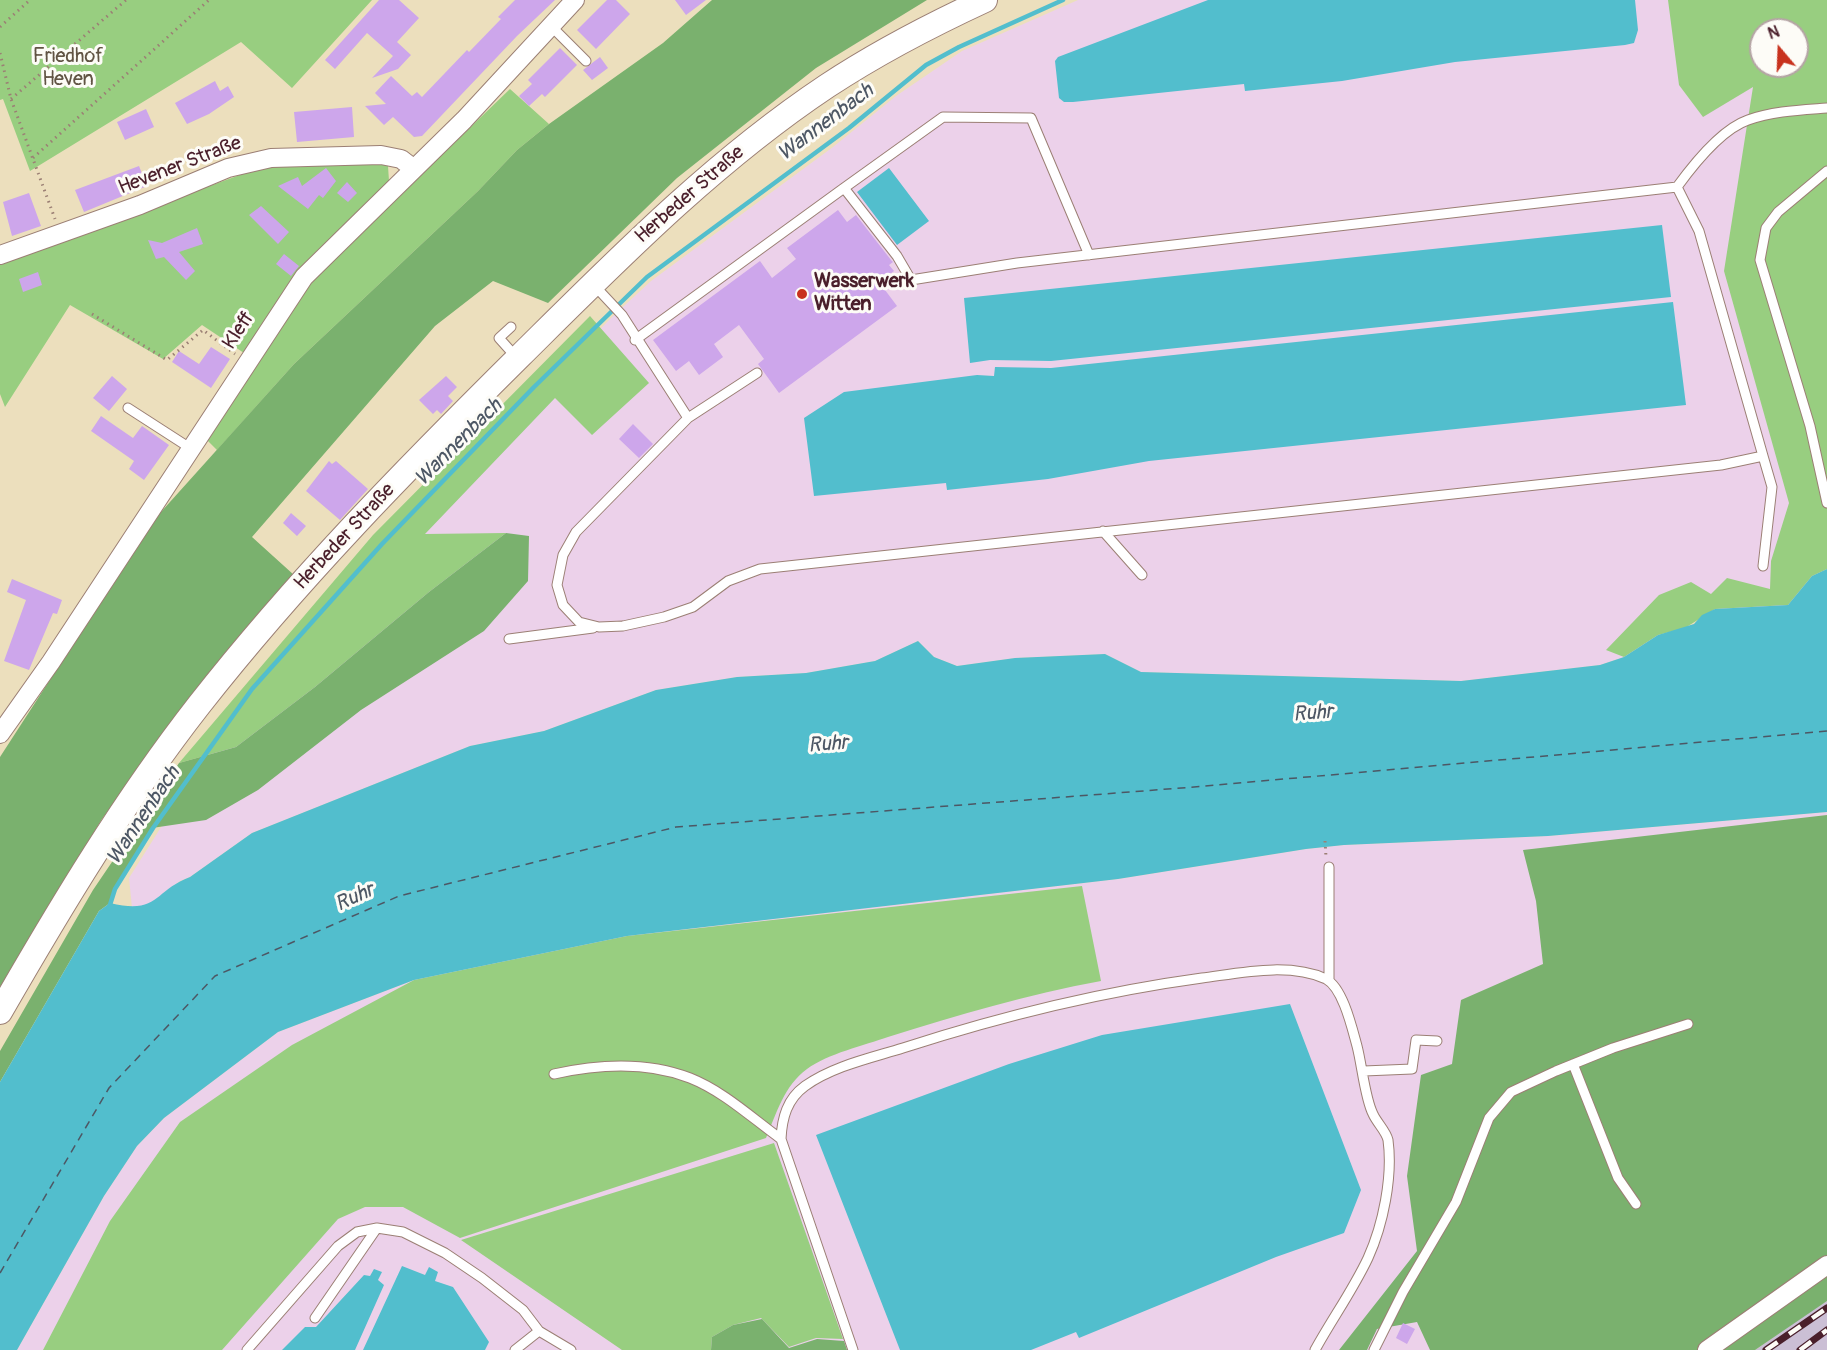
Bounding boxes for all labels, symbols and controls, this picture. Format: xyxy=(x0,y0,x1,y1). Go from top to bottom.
north arrow xyxy=(1749,18,1809,78)
text: N xyxy=(1765,22,1782,44)
park label: Friedhof Heven xyxy=(33,45,103,92)
water label: Wannenbach xyxy=(773,79,879,167)
street label: Hevener Straße xyxy=(115,132,245,200)
street label: Herbeder Straße xyxy=(631,141,749,249)
place label: Wasserwerk Witten xyxy=(814,270,914,317)
marker: Wasserwerk Witten xyxy=(795,287,809,301)
street label: Kleff xyxy=(218,308,260,354)
water label: Wannenbach xyxy=(410,394,508,492)
street label: Herbeder Straße xyxy=(290,479,400,595)
water label: Ruhr xyxy=(1292,700,1334,728)
water label: Ruhr xyxy=(807,731,849,759)
water label: Wannenbach xyxy=(102,762,186,870)
water label: Ruhr xyxy=(332,878,378,918)

